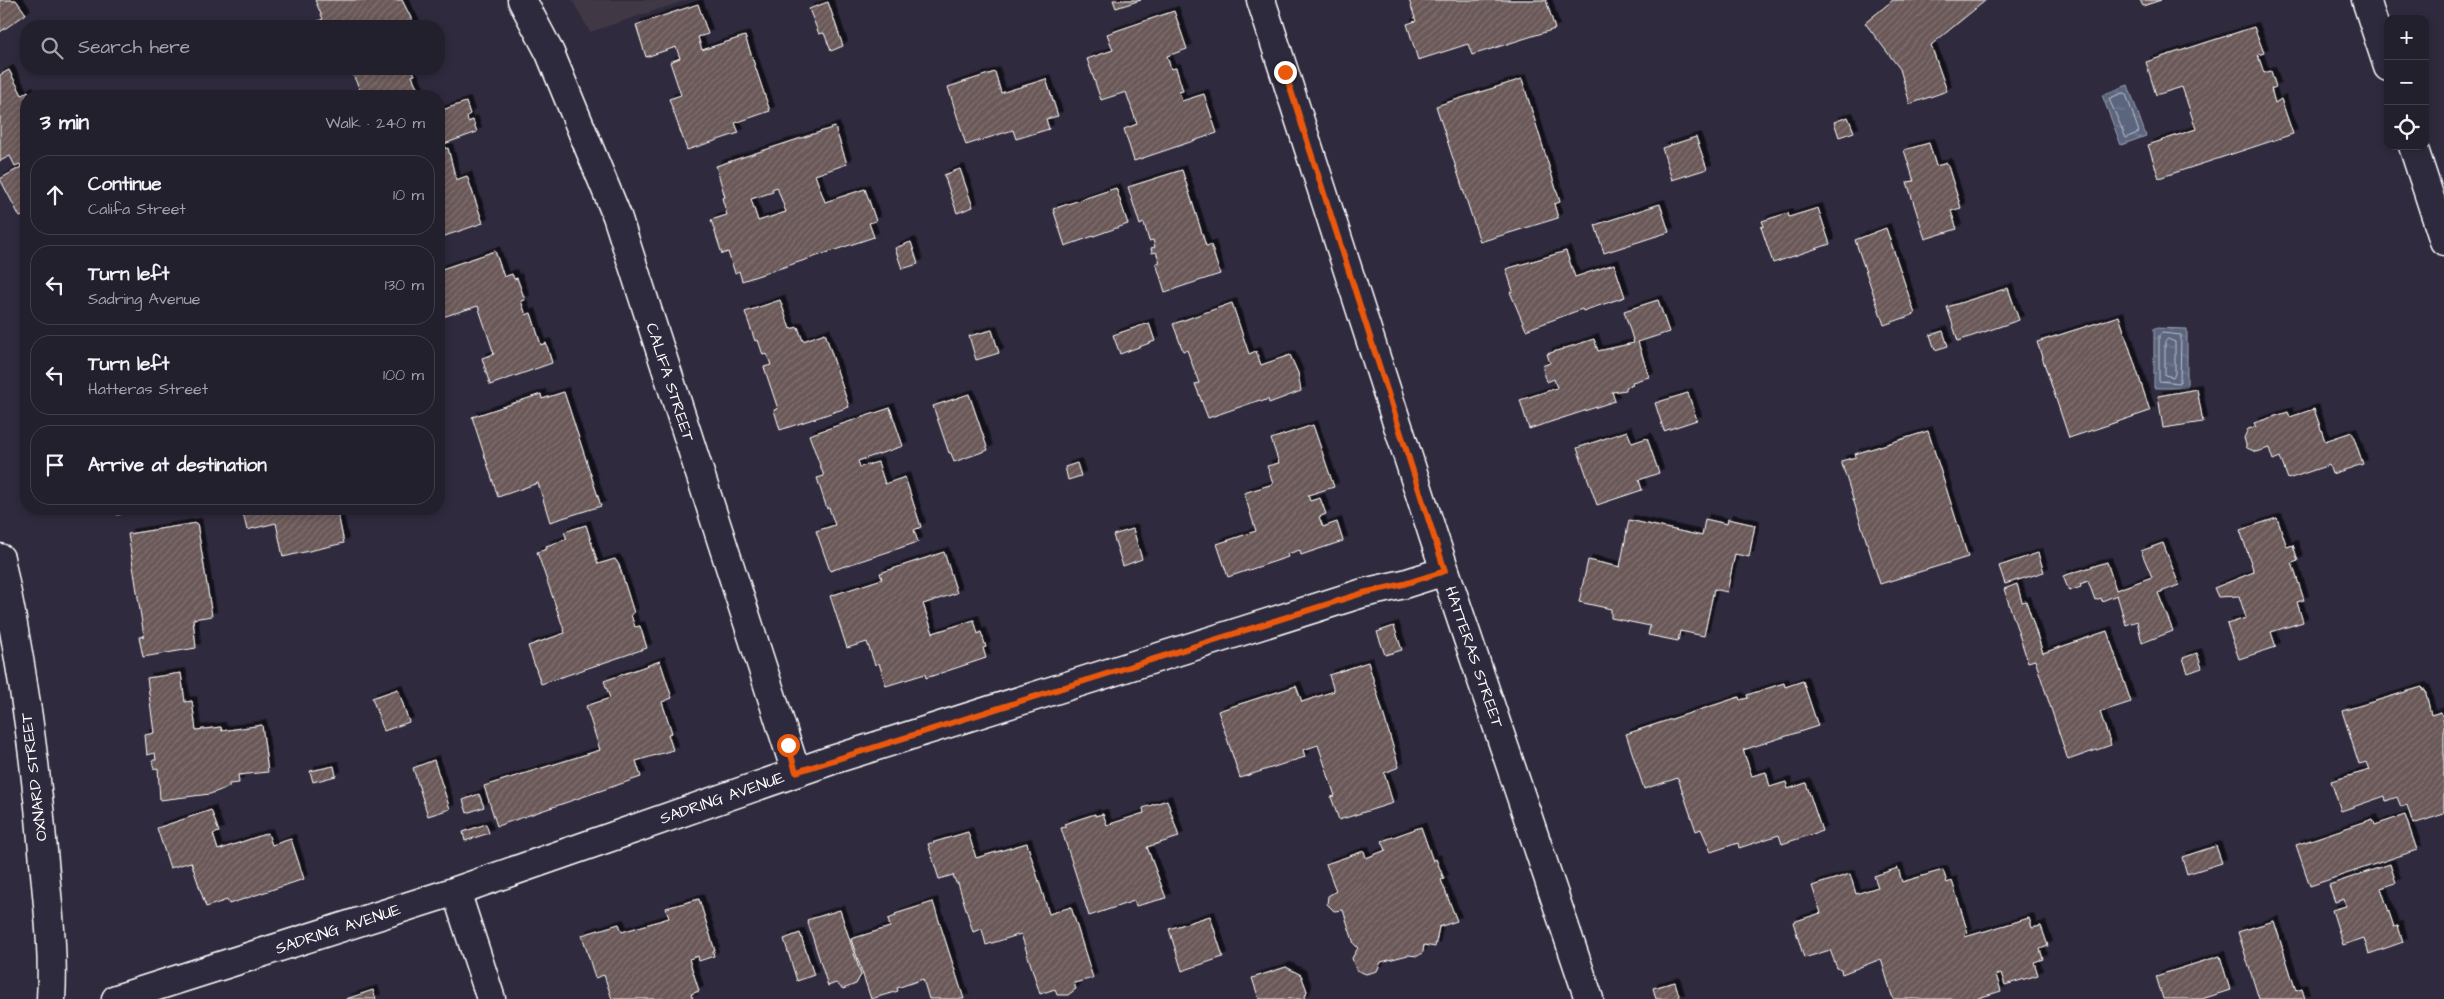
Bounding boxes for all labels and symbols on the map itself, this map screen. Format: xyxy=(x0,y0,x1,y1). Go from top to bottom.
route end xyxy=(1274,61,1297,84)
street label: CALIFA STREET xyxy=(640,320,700,444)
street label: HATTERAS STREET xyxy=(1439,583,1509,731)
street label: OXNARD STREET xyxy=(15,711,53,843)
route start xyxy=(777,734,800,757)
street label: SADRING AVENUE xyxy=(657,766,788,830)
street label: SADRING AVENUE xyxy=(273,898,404,960)

